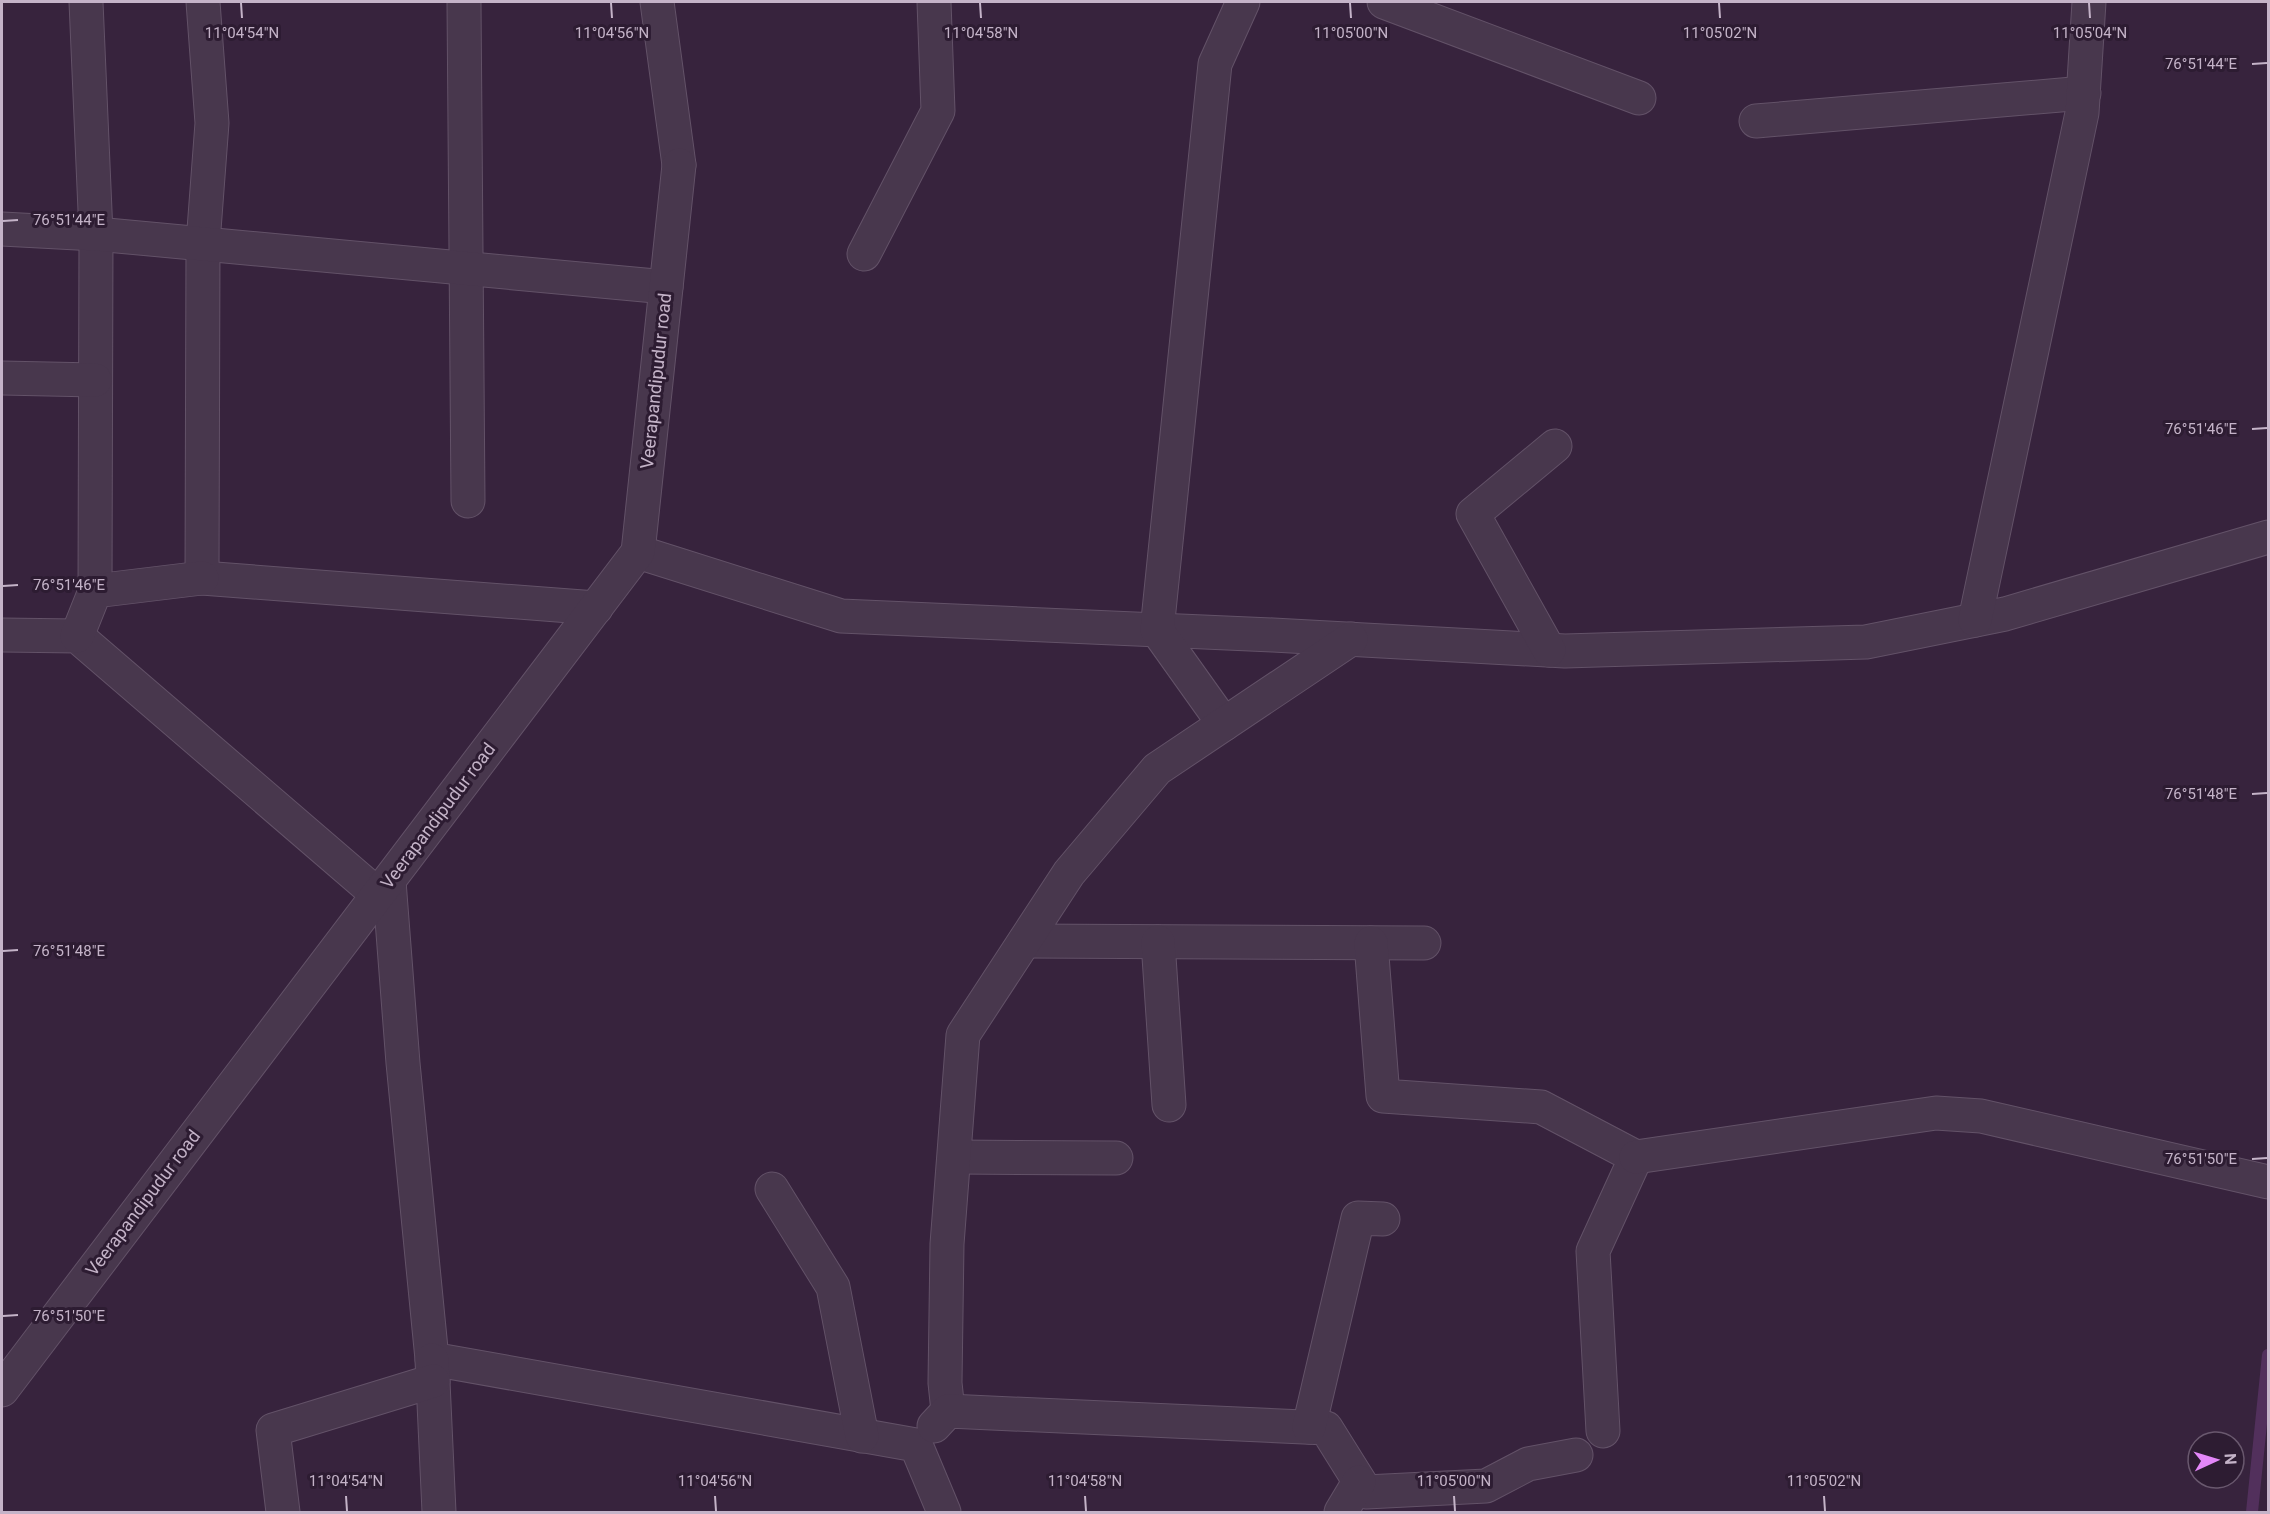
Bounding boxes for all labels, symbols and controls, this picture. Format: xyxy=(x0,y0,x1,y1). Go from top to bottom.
text: 11°04'54"N xyxy=(205,24,279,42)
text: 11°04'56"N xyxy=(575,24,649,42)
text: 11°04'58"N xyxy=(944,24,1018,42)
text: 11°05'00"N xyxy=(1314,24,1388,42)
text: 11°05'02"N xyxy=(1683,24,1757,42)
text: 11°05'04"N xyxy=(2053,24,2127,42)
text: 76°51'44"E xyxy=(2165,55,2238,73)
text: 76°51'44"E xyxy=(33,211,106,229)
street label: Veerapandipudur road xyxy=(636,292,675,470)
text: 76°51'46"E xyxy=(2165,420,2238,438)
text: 76°51'46"E xyxy=(33,576,106,594)
street label: Veerapandipudur road xyxy=(376,739,499,893)
text: 76°51'48"E xyxy=(2165,785,2238,803)
text: 76°51'48"E xyxy=(33,942,106,960)
street label: Veerapandipudur road xyxy=(81,1126,204,1280)
text: 76°51'50"E xyxy=(2165,1150,2238,1168)
text: 76°51'50"E xyxy=(33,1307,106,1325)
north arrow xyxy=(2186,1430,2246,1490)
text: N xyxy=(2221,1453,2240,1465)
text: 11°04'54"N xyxy=(309,1472,383,1490)
text: 11°04'56"N xyxy=(678,1472,752,1490)
text: 11°04'58"N xyxy=(1048,1472,1122,1490)
text: 11°05'00"N xyxy=(1417,1472,1491,1490)
text: 11°05'02"N xyxy=(1787,1472,1861,1490)

